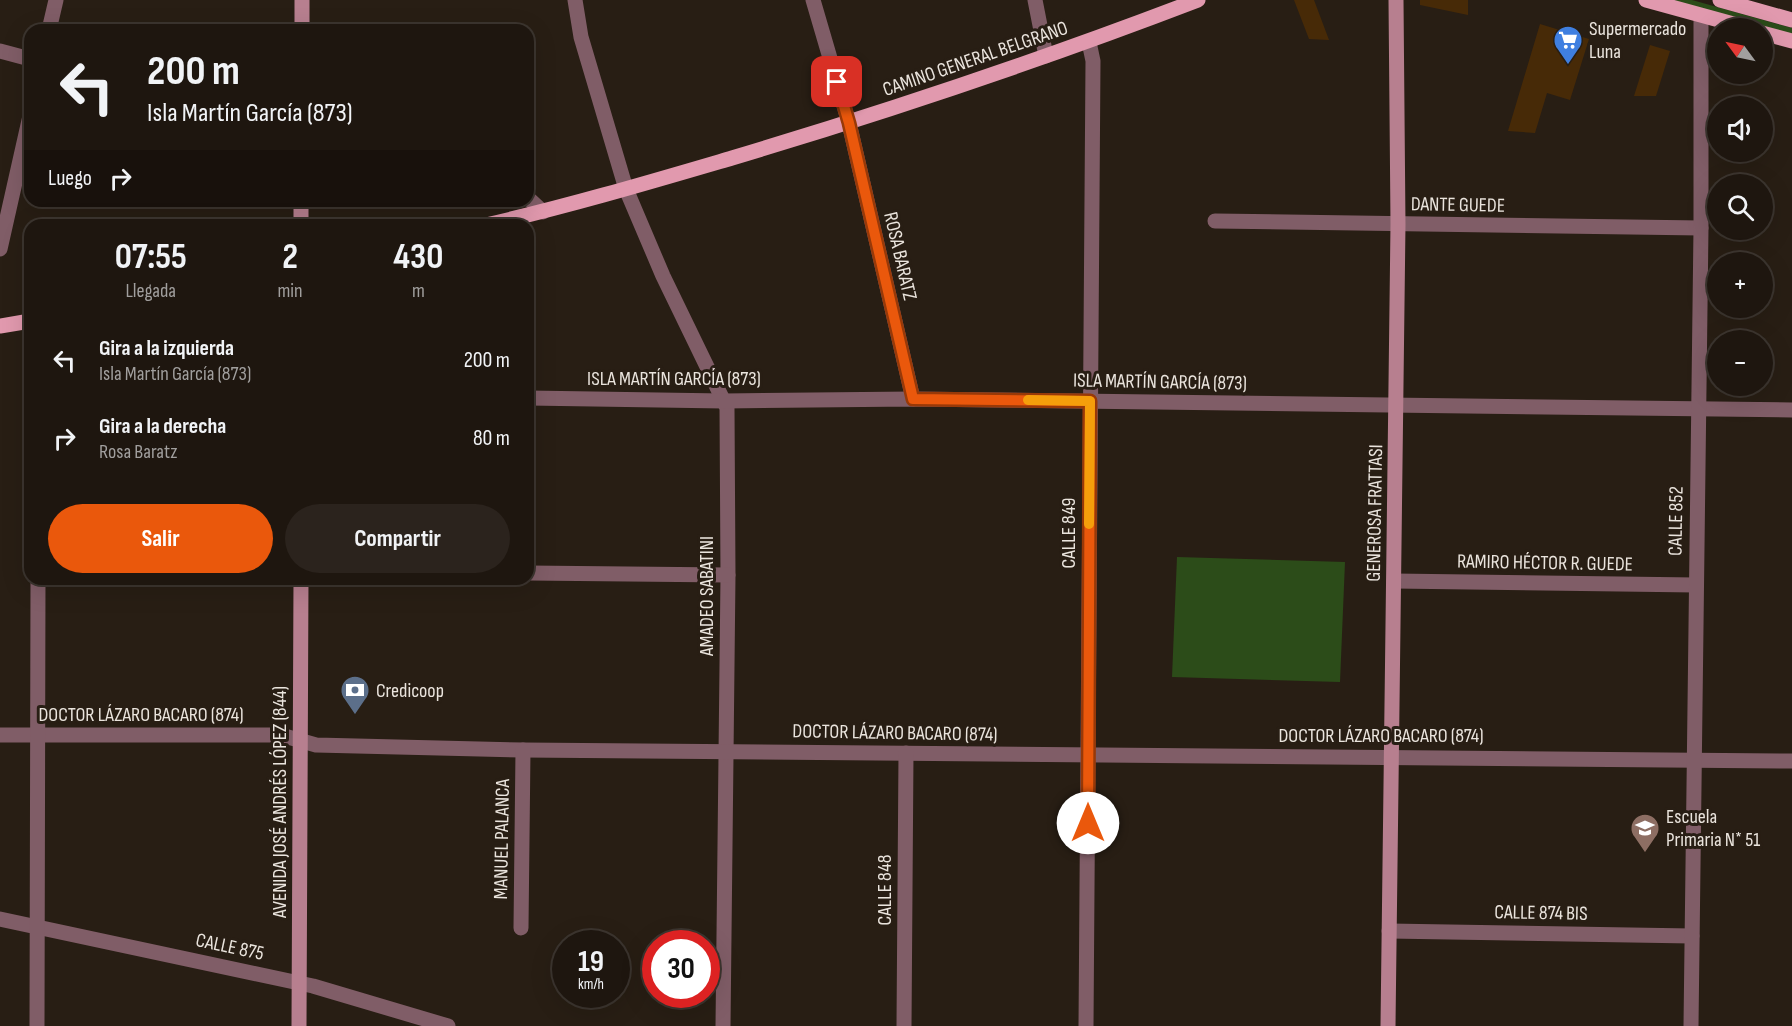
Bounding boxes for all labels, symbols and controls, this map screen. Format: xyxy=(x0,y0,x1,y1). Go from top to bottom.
street label: CAMINO GENERAL BELGRANO xyxy=(880,16,1071,102)
place label: Supermercado Luna xyxy=(1589,17,1686,64)
north arrow xyxy=(1707,18,1773,84)
map controls xyxy=(1707,18,1773,396)
supermarket icon: Supermercado Luna xyxy=(1552,24,1584,66)
text: 200 m xyxy=(147,46,240,97)
icon: left xyxy=(48,48,126,126)
pin xyxy=(811,56,862,107)
icon: arrive xyxy=(820,65,853,98)
button: sound xyxy=(1707,96,1773,162)
text: Isla Martín García (873) xyxy=(147,97,353,129)
icon: right xyxy=(104,162,137,195)
text: Luego xyxy=(48,165,92,192)
button: search xyxy=(1707,174,1773,240)
street label: DANTE GUEDE xyxy=(1411,192,1505,218)
street label: ROSA BARATZ xyxy=(878,210,922,303)
text: 07:55 xyxy=(115,236,187,279)
text: 2 xyxy=(282,236,298,279)
text: 430 xyxy=(393,236,443,279)
button: + xyxy=(1707,252,1773,318)
text: Llegada xyxy=(125,279,176,303)
text: min xyxy=(278,279,303,303)
text: m xyxy=(412,279,425,303)
button: − xyxy=(1707,330,1773,396)
text: Gira a la izquierda xyxy=(99,335,234,362)
icon: left xyxy=(48,344,81,377)
text: 200 m xyxy=(464,347,510,374)
text: Isla Martín García (873) xyxy=(99,362,251,386)
street label: ISLA MARTÍN GARCÍA (873) xyxy=(587,367,761,391)
street label: ISLA MARTÍN GARCÍA (873) xyxy=(1073,368,1247,396)
text: Gira a la derecha xyxy=(99,413,226,440)
icon: right xyxy=(48,422,81,455)
text: 80 m xyxy=(473,425,510,452)
text: Rosa Baratz xyxy=(99,440,177,464)
street label: GENEROSA FRATTASI xyxy=(1362,444,1388,582)
street label: CALLE 852 xyxy=(1663,486,1689,556)
street label: CALLE 849 xyxy=(1057,498,1081,568)
button: Salir xyxy=(48,504,273,573)
button: Compartir xyxy=(285,504,510,573)
street label: AMADEO SABATINI xyxy=(695,536,719,657)
street label: RAMIRO HÉCTOR R. GUEDE xyxy=(1457,549,1633,577)
bank icon: Credicoop xyxy=(339,674,371,716)
place label: Credicoop xyxy=(376,679,444,703)
street label: AVENIDA JOSÉ ANDRÉS LÓPEZ (844) xyxy=(268,686,292,919)
street label: DOCTOR LÁZARO BACARO (874) xyxy=(38,703,244,727)
street label: DOCTOR LÁZARO BACARO (874) xyxy=(792,719,998,747)
street label: DOCTOR LÁZARO BACARO (874) xyxy=(1278,724,1484,748)
street label: MANUEL PALANCA xyxy=(489,778,515,899)
position arrow xyxy=(1056,791,1120,855)
place label: Escuela Primaria N* 51 xyxy=(1666,805,1760,852)
school or university icon: Escuela Primaria N* 51 xyxy=(1629,812,1661,854)
street label: CALLE 848 xyxy=(873,855,897,925)
street label: CALLE 874 BIS xyxy=(1494,900,1588,926)
street label: CALLE 875 xyxy=(193,928,266,966)
speed limit sign: 30 xyxy=(642,930,720,1008)
text: 19 xyxy=(578,944,604,980)
text: km/h xyxy=(578,975,604,994)

